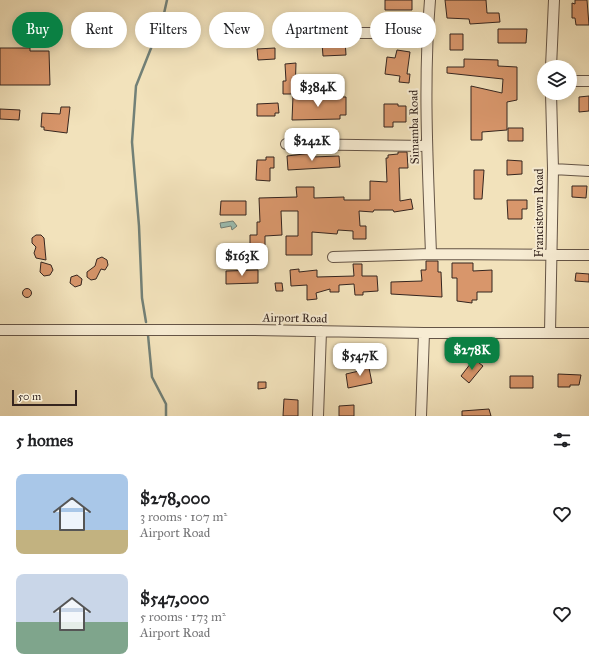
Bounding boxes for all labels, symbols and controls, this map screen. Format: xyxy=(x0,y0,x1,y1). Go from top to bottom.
chip: Buy xyxy=(12,12,63,48)
chip: Rent xyxy=(71,12,127,48)
chip: Filters xyxy=(135,12,201,48)
chip: New xyxy=(209,12,264,48)
chip: Apartment xyxy=(272,12,362,48)
chip: House xyxy=(370,12,436,48)
map controls xyxy=(537,60,577,100)
button: layers xyxy=(537,60,577,100)
pin: $384K xyxy=(290,74,346,108)
text: $384K xyxy=(300,79,336,95)
street label: Simamba Road xyxy=(406,90,422,164)
pin: $242K xyxy=(284,128,340,162)
text: $242K xyxy=(293,133,331,149)
street label: Francistown Road xyxy=(532,168,546,258)
pin: $163K xyxy=(214,243,270,277)
text: $163K xyxy=(225,248,259,264)
street label: Airport Road xyxy=(261,310,328,326)
pin: $278K xyxy=(444,337,500,371)
text: $278K xyxy=(454,342,490,358)
pin: $547K xyxy=(332,343,388,377)
text: $547K xyxy=(342,348,378,364)
scale bar xyxy=(12,388,77,407)
text: 50 m xyxy=(18,390,41,403)
icon: filters xyxy=(551,429,573,451)
text: 5 homes xyxy=(16,430,73,451)
text: $278,000 xyxy=(140,488,210,509)
icon: home xyxy=(48,490,96,538)
icon: heart xyxy=(551,503,573,525)
text: 3 rooms · 107 m² xyxy=(140,509,227,525)
text: Airport Road xyxy=(140,525,210,541)
text: $547,000 xyxy=(140,588,209,609)
icon: home xyxy=(48,590,96,638)
icon: heart xyxy=(551,603,573,625)
text: 5 rooms · 173 m² xyxy=(140,609,226,625)
text: Airport Road xyxy=(140,625,210,641)

